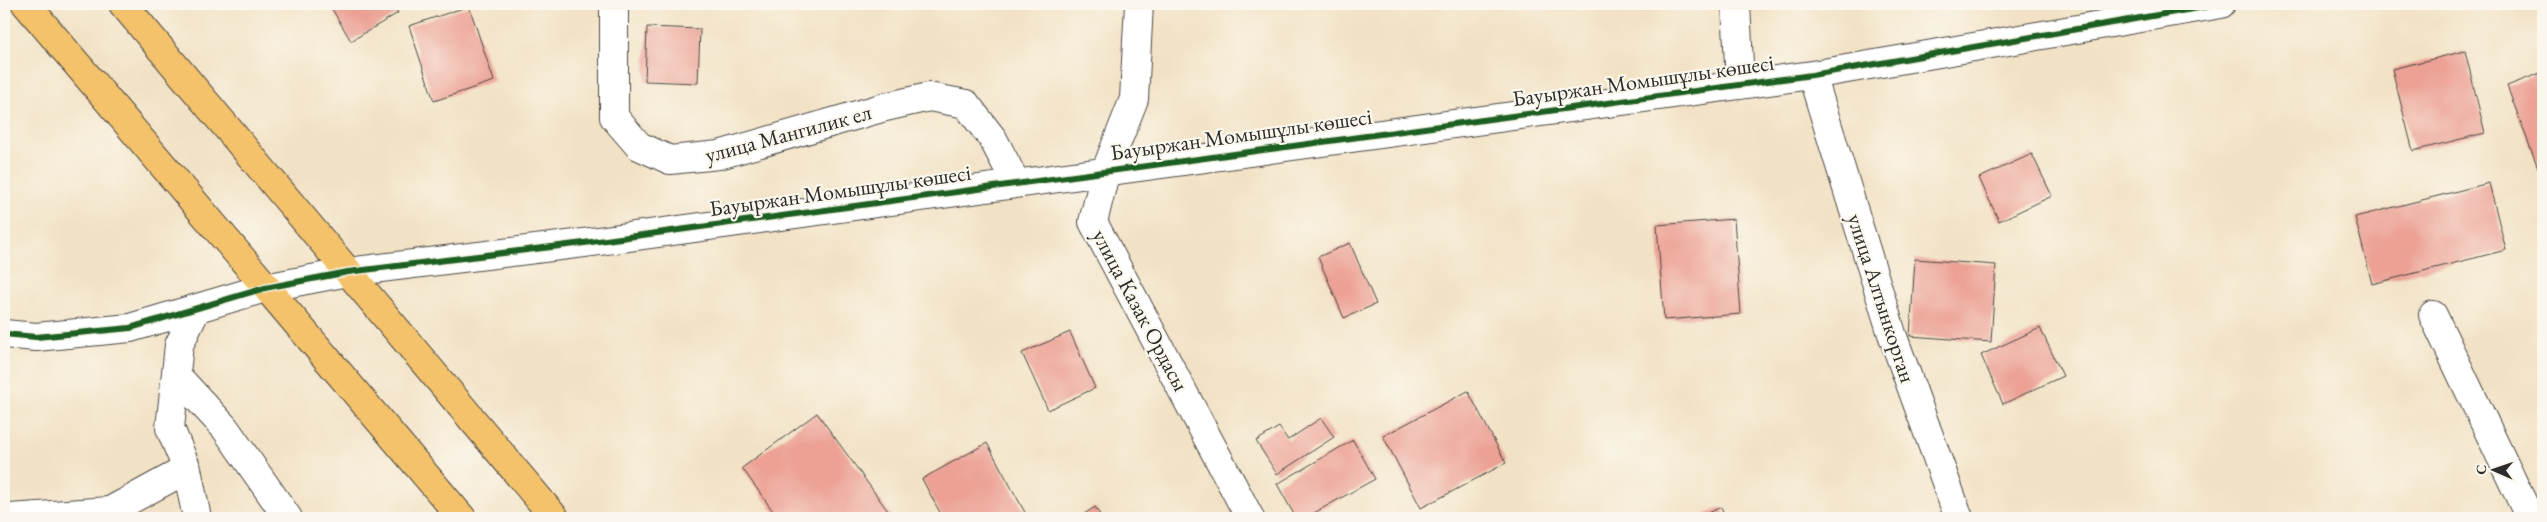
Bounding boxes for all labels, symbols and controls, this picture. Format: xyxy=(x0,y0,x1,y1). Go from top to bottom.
street label: Бауыржан Момышұлы көшесі xyxy=(1510,48,1776,113)
street label: улица Мангилик ел xyxy=(702,97,875,170)
street label: Бауыржан Момышұлы көшесі xyxy=(1108,102,1374,167)
street label: Бауыржан Момышұлы көшесі xyxy=(707,158,973,223)
street label: улица Алтынкорган xyxy=(1841,210,1922,386)
street label: улица Казак Ордасы xyxy=(1086,224,1195,396)
north arrow xyxy=(2470,444,2520,494)
text: С xyxy=(2472,464,2490,475)

